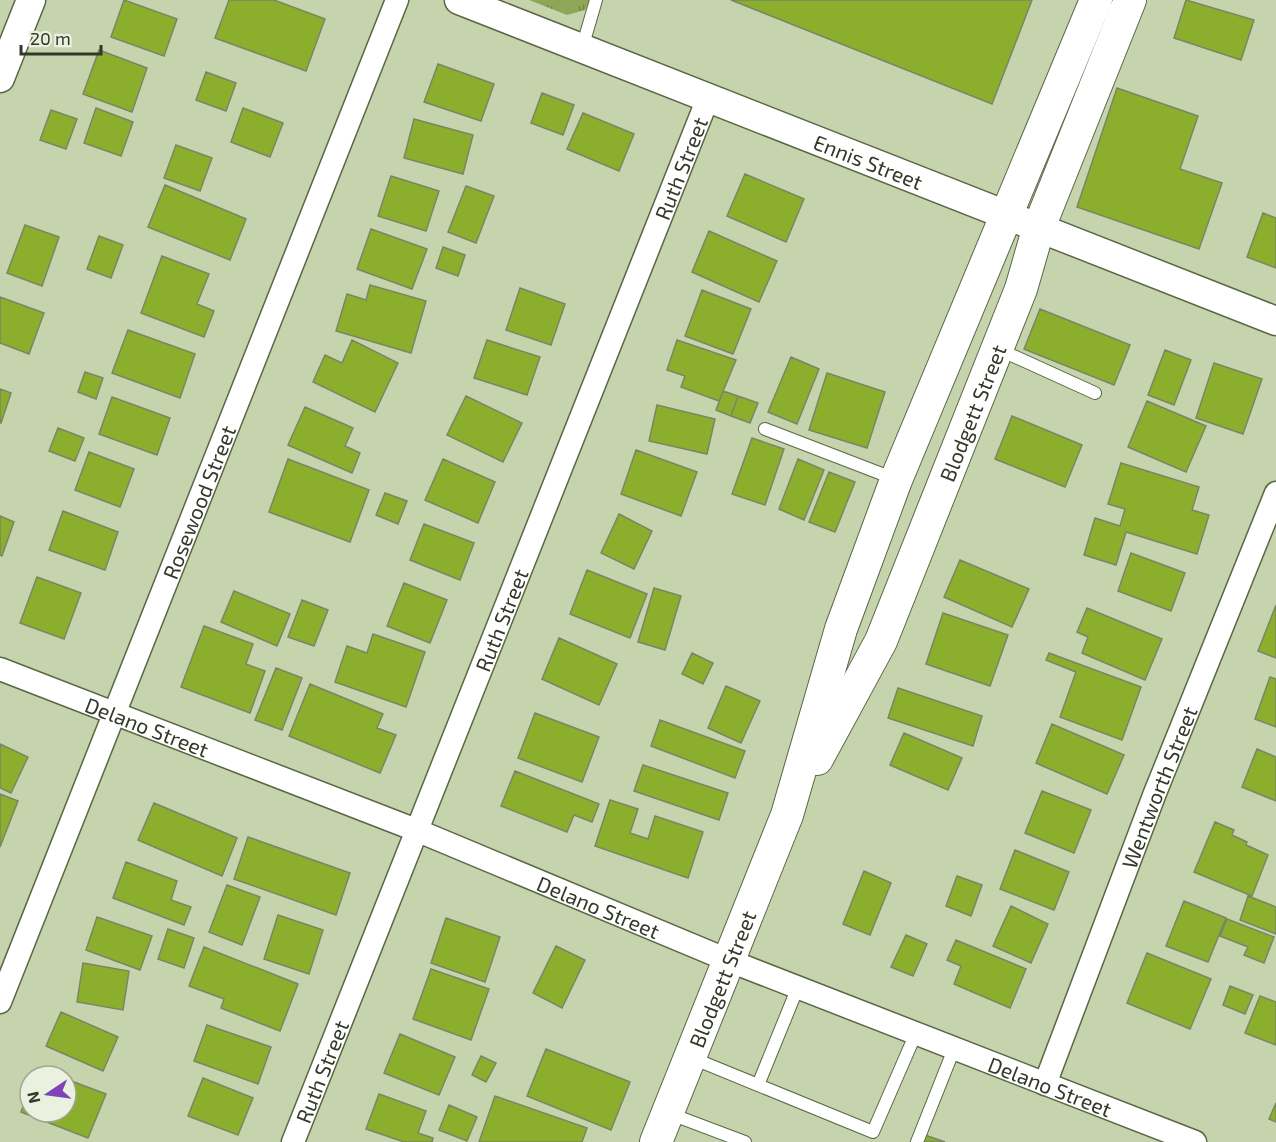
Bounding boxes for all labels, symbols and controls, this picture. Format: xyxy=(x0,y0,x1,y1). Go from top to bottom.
scale bar xyxy=(21,18,100,56)
text: 20 m xyxy=(30,27,71,49)
street label: Ruth Street xyxy=(649,113,712,223)
street label: Ennis Street xyxy=(810,128,927,194)
street label: Blodgett Street xyxy=(933,341,1010,485)
street label: Rosewood Street xyxy=(157,421,240,582)
street label: Ruth Street xyxy=(469,565,532,675)
street label: Delano Street xyxy=(82,691,213,761)
street label: Wentworth Street xyxy=(1115,702,1201,871)
street label: Delano Street xyxy=(534,870,664,943)
street label: Blodgett Street xyxy=(683,907,760,1051)
street label: Ruth Street xyxy=(289,1016,353,1126)
street label: Delano Street xyxy=(985,1050,1116,1121)
north arrow xyxy=(18,1064,78,1124)
text: N xyxy=(22,1090,43,1105)

